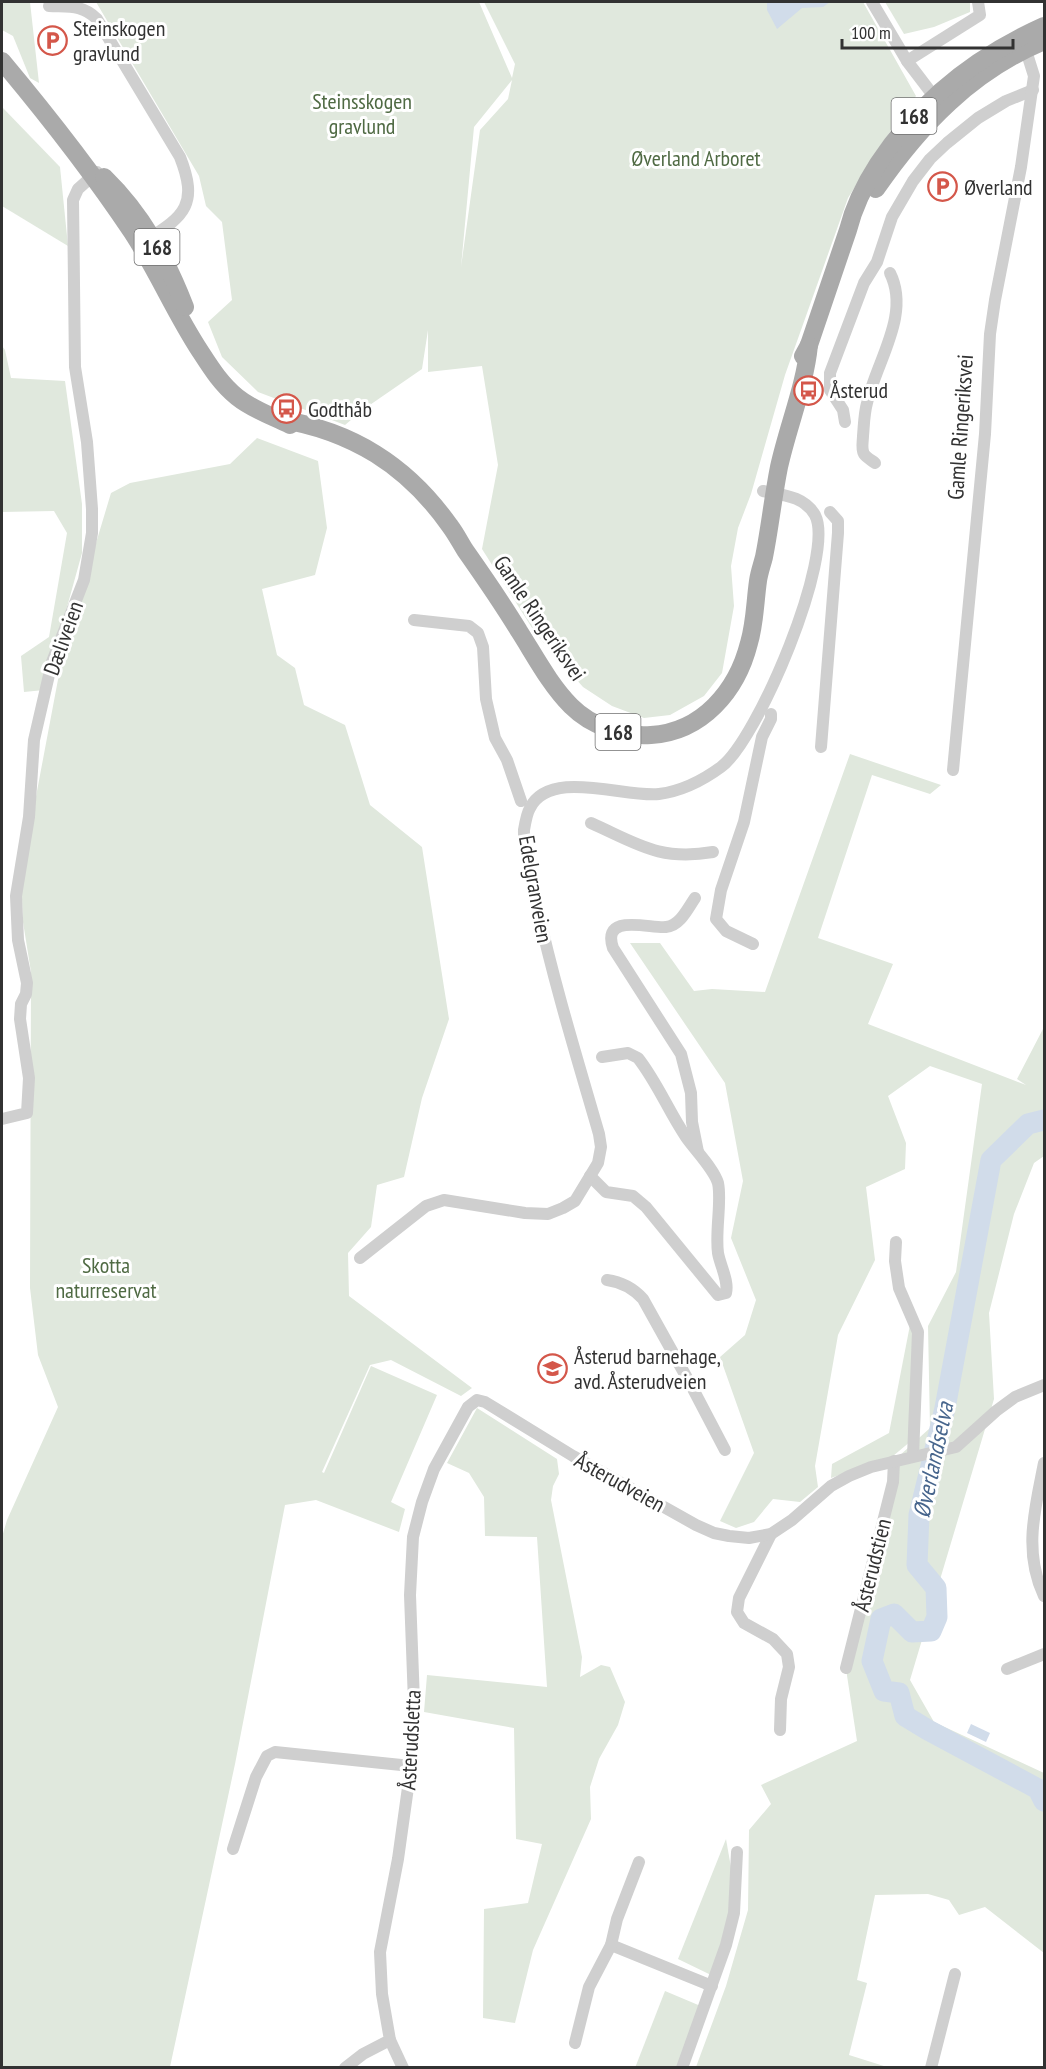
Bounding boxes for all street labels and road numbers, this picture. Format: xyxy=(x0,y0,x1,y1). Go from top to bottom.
road number: 168 xyxy=(892,98,936,134)
road number: 168 xyxy=(134,229,180,265)
street label: Gamle Ringeriksvei xyxy=(941,353,979,501)
street label: Gamle Ringeriksvei xyxy=(488,550,592,686)
street label: Dæliveien xyxy=(37,597,89,679)
road number: 168 xyxy=(596,714,640,750)
street label: Edelgranveien xyxy=(513,833,559,945)
street label: Åsterudveien xyxy=(570,1446,670,1518)
street label: Åsterudstien xyxy=(847,1516,897,1614)
street label: Åsterudsletta xyxy=(393,1689,427,1791)

